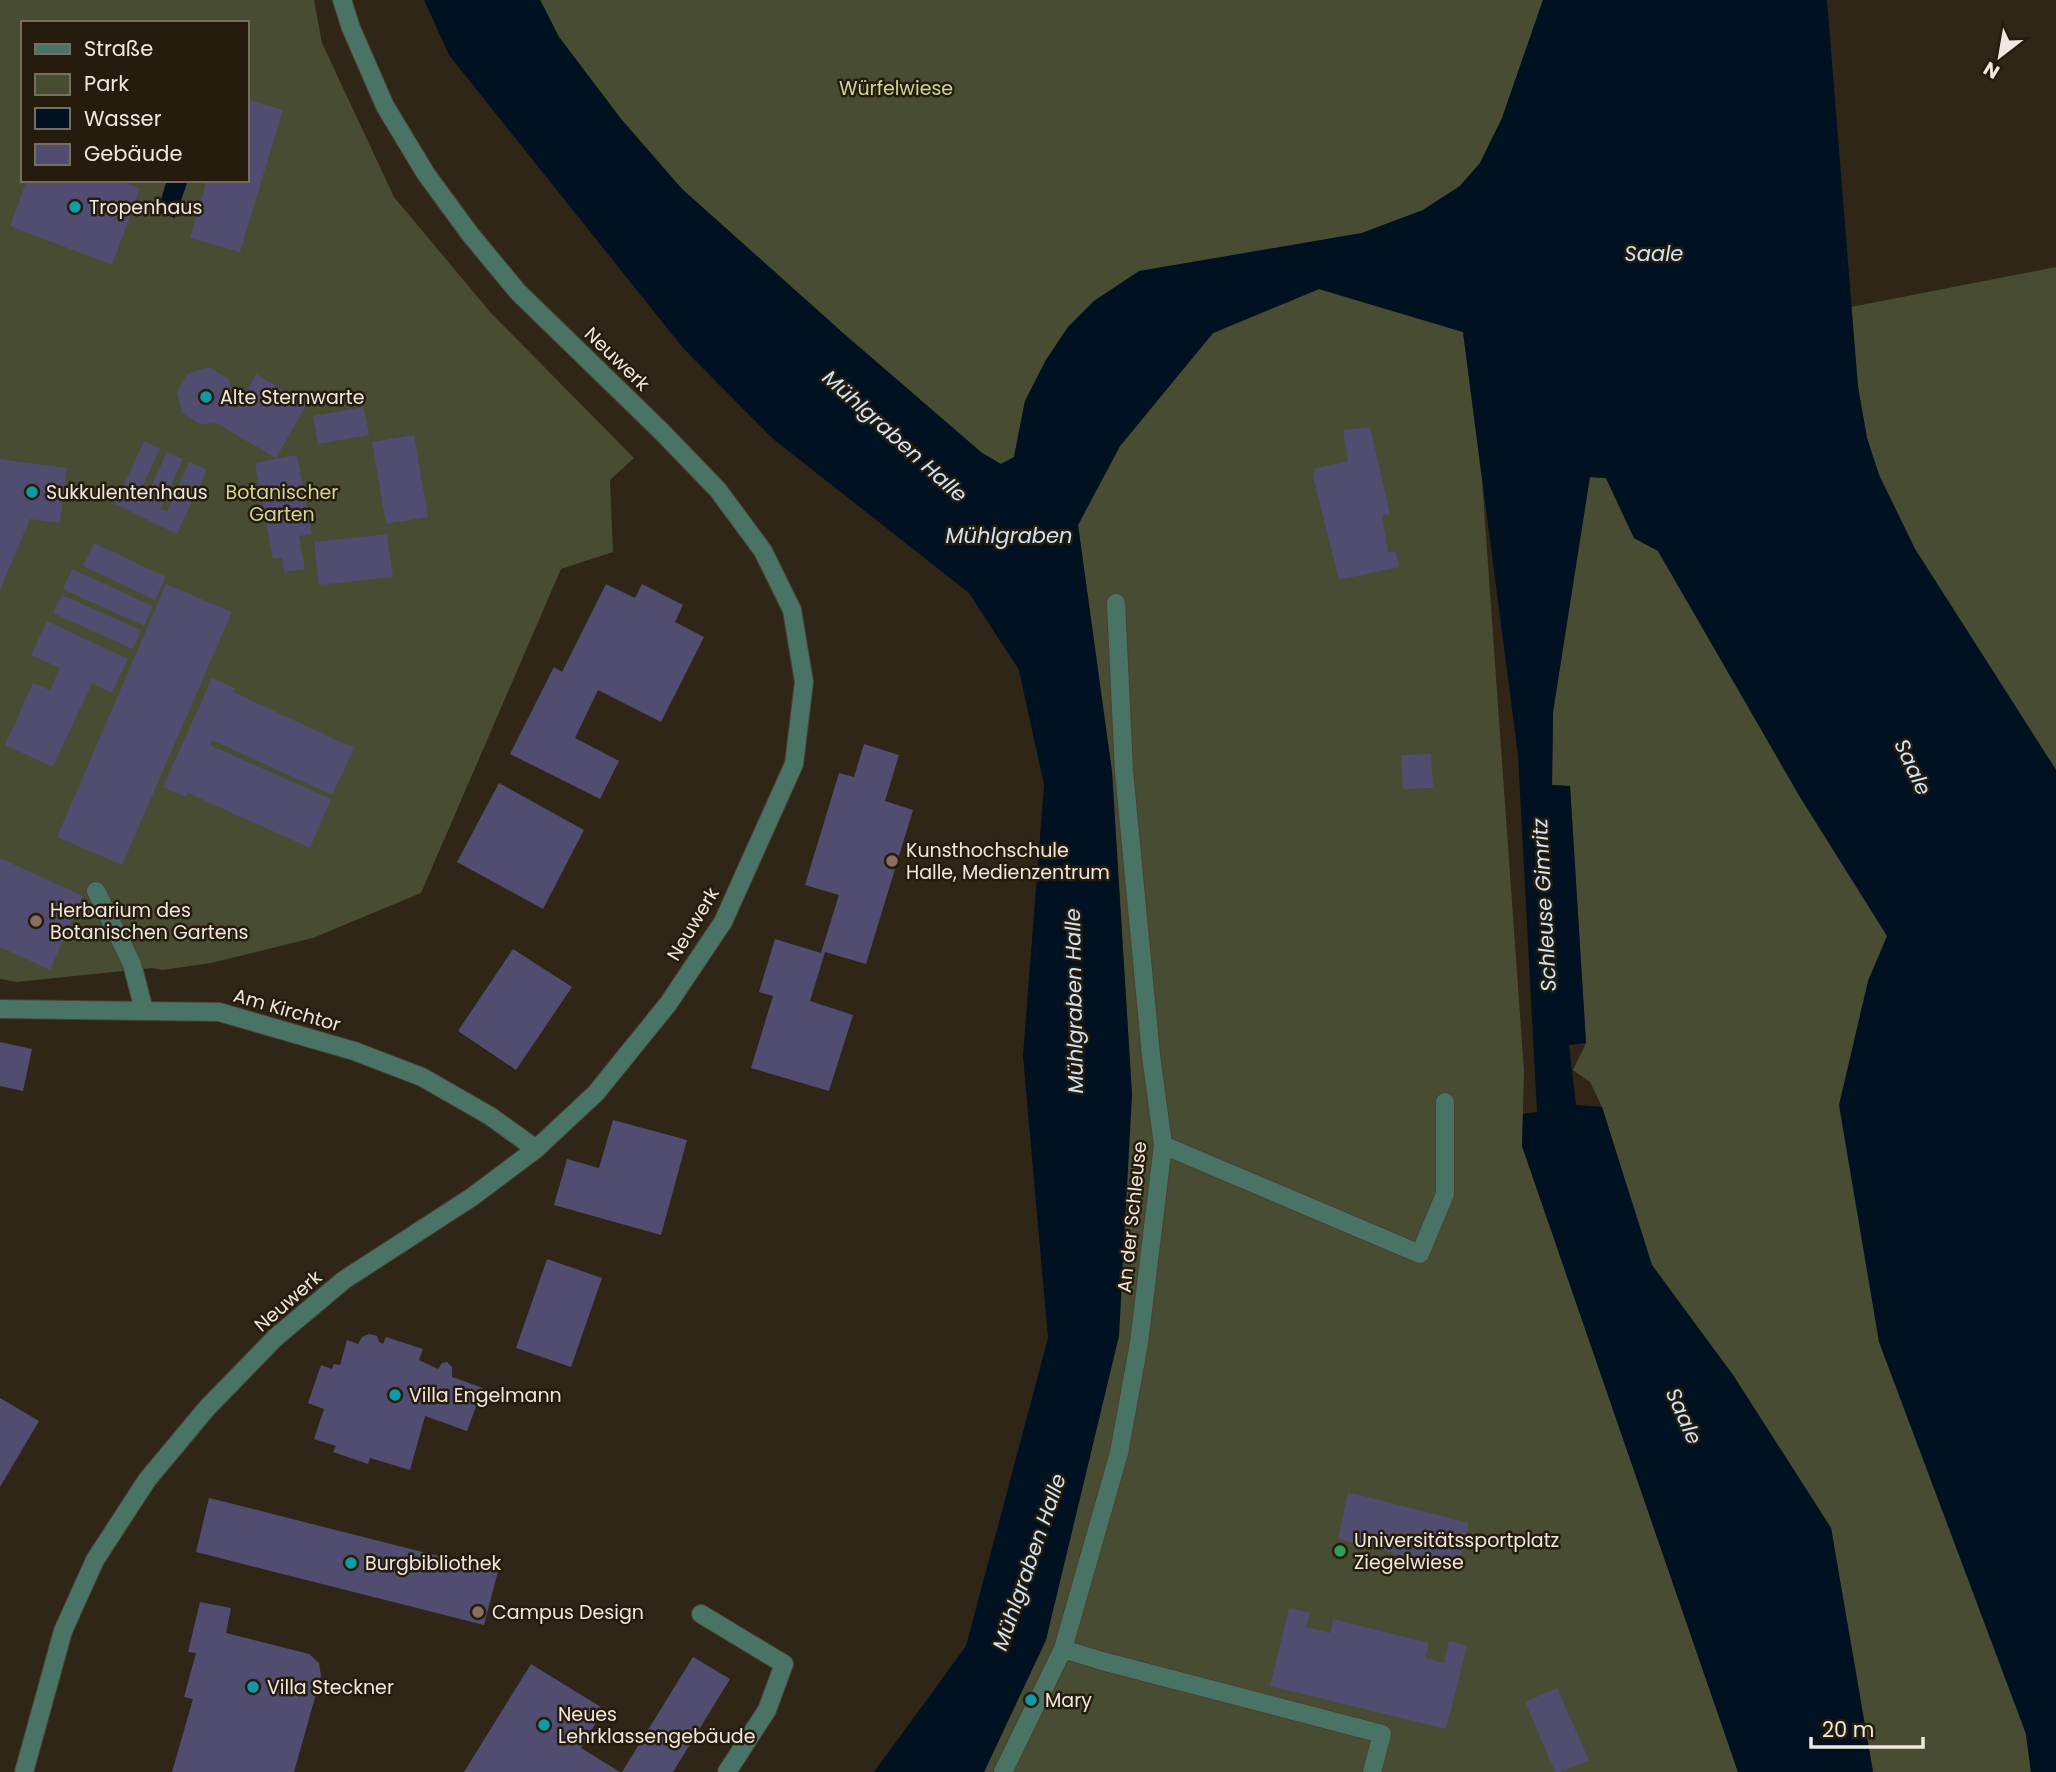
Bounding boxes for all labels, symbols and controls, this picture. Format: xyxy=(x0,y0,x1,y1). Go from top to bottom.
legend xyxy=(21,21,248,182)
north arrow xyxy=(1965,21,2035,91)
text: Straße xyxy=(84,34,153,63)
text: N xyxy=(1978,55,2005,85)
text: Park xyxy=(84,69,129,98)
park label: Würfelwiese xyxy=(839,75,953,102)
text: Wasser xyxy=(84,104,162,133)
text: Gebäude xyxy=(84,139,182,168)
place label: Tropenhaus xyxy=(89,194,202,221)
marker: Tropenhaus xyxy=(67,199,83,215)
water label: Saale xyxy=(1625,239,1683,268)
street label: Neuwerk xyxy=(578,321,656,397)
water label: Mühlgraben Halle xyxy=(816,363,974,509)
place label: Alte Sternwarte xyxy=(220,384,365,411)
marker: Alte Sternwarte xyxy=(198,389,214,405)
place label: Sukkulentenhaus xyxy=(46,479,208,506)
park label: Botanischer Garten xyxy=(226,479,338,528)
marker: Sukkulentenhaus xyxy=(24,484,40,500)
water label: Mühlgraben xyxy=(945,521,1073,550)
water label: Saale xyxy=(1887,734,1939,800)
water label: Schleuse Gimritz xyxy=(1525,817,1563,992)
place label: Kunsthochschule Halle, Medienzentrum xyxy=(906,837,1110,886)
marker: Kunsthochschule Halle, Medienzentrum xyxy=(884,853,900,869)
street label: Neuwerk xyxy=(660,882,726,966)
place label: Herbarium des Botanischen Gartens xyxy=(50,897,249,946)
water label: Mühlgraben Halle xyxy=(1058,908,1090,1094)
marker: Herbarium des Botanischen Gartens xyxy=(28,913,44,929)
street label: Am Kirchtor xyxy=(230,982,344,1038)
street label: An der Schleuse xyxy=(1111,1140,1153,1294)
street label: Neuwerk xyxy=(248,1264,328,1338)
place label: Villa Engelmann xyxy=(409,1382,562,1409)
water label: Saale xyxy=(1659,1383,1709,1449)
marker: Villa Engelmann xyxy=(387,1387,403,1403)
water label: Mühlgraben Halle xyxy=(985,1470,1073,1654)
place label: Universitätssportplatz Ziegelwiese xyxy=(1354,1527,1559,1576)
marker: Universitätssportplatz Ziegelwiese xyxy=(1332,1543,1348,1559)
place label: Burgbibliothek xyxy=(365,1550,501,1577)
marker: Burgbibliothek xyxy=(343,1555,359,1571)
place label: Campus Design xyxy=(492,1599,644,1626)
marker: Campus Design xyxy=(470,1604,486,1620)
place label: Villa Steckner xyxy=(267,1674,394,1701)
marker: Villa Steckner xyxy=(245,1679,261,1695)
place label: Mary xyxy=(1045,1687,1092,1714)
marker: Mary xyxy=(1023,1692,1039,1708)
place label: Neues Lehrklassengebäude xyxy=(558,1701,755,1750)
scale bar xyxy=(1811,1706,1923,1750)
text: 20 m xyxy=(1822,1715,1875,1744)
marker: Neues Lehrklassengebäude xyxy=(536,1717,552,1733)

